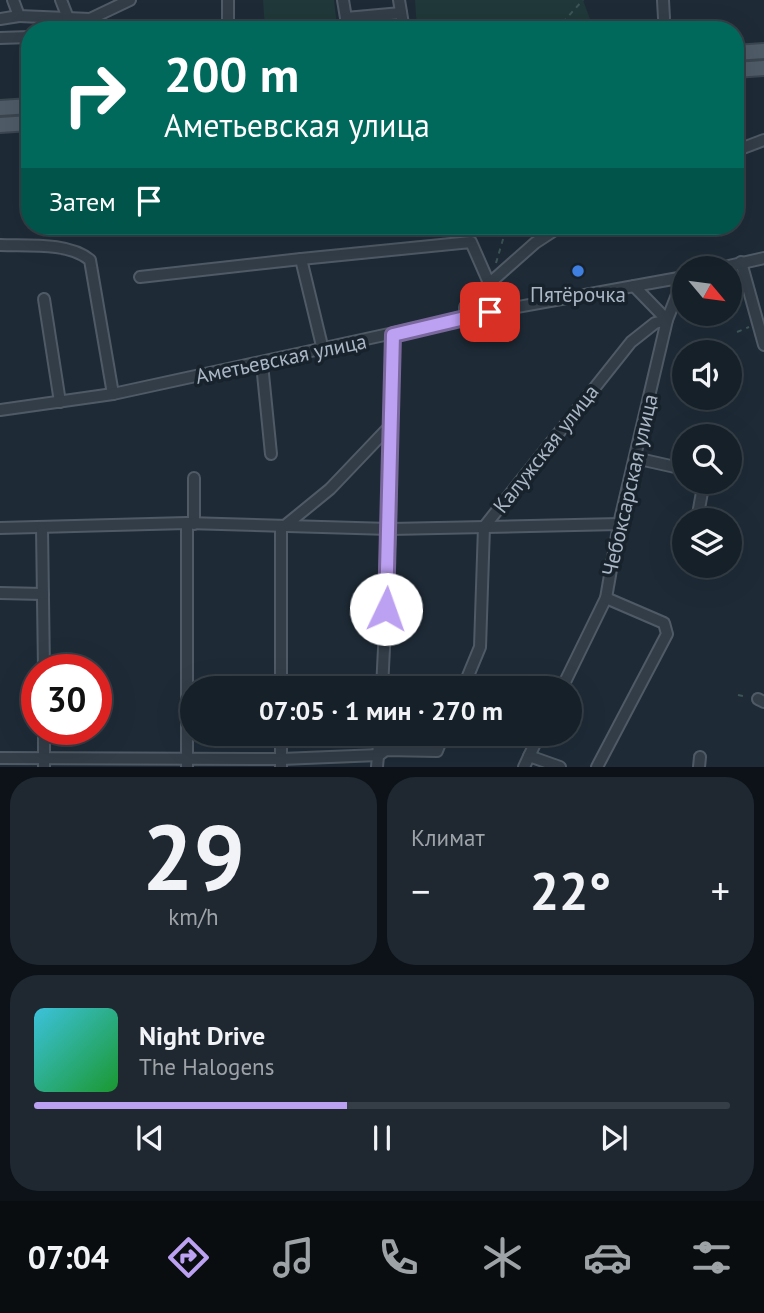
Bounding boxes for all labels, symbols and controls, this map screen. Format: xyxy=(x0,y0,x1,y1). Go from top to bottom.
text: 200 m xyxy=(164,42,299,106)
icon: right xyxy=(49,49,140,140)
text: Аметьевская улица xyxy=(164,104,430,146)
icon: arrive xyxy=(130,182,168,220)
text: Затем xyxy=(49,185,116,218)
north arrow xyxy=(672,256,742,326)
map controls xyxy=(672,256,742,578)
marker: Пятёрочка xyxy=(570,263,586,279)
place label: Пятёрочка xyxy=(530,281,626,308)
pin xyxy=(460,282,520,342)
icon: arrive xyxy=(471,293,509,331)
street label: Аметьевская улица xyxy=(193,327,369,390)
button: sound xyxy=(672,340,742,410)
street label: Калужская улица xyxy=(487,379,604,519)
street label: Чебоксарская улица xyxy=(595,391,664,578)
button: search xyxy=(672,424,742,494)
button: layers xyxy=(672,508,742,578)
position arrow xyxy=(349,572,423,646)
speed limit sign: 30 xyxy=(21,654,112,745)
text: 07:05 · 1 мин · 270 m xyxy=(259,694,503,727)
text: 29 xyxy=(142,797,245,915)
text: Климат xyxy=(411,823,485,852)
text: 22° xyxy=(530,857,611,924)
text: − xyxy=(411,866,430,915)
text: + xyxy=(711,866,730,915)
text: km/h xyxy=(168,902,219,931)
text: Night Drive xyxy=(139,1019,265,1052)
text: The Halogens xyxy=(139,1052,274,1081)
icon: previous xyxy=(131,1119,169,1157)
icon: pause xyxy=(363,1119,401,1157)
icon: next xyxy=(595,1119,633,1157)
icon: directions xyxy=(164,1233,213,1282)
icon: music xyxy=(269,1233,318,1282)
icon: phone xyxy=(374,1233,423,1282)
icon: climate xyxy=(478,1233,527,1282)
icon: car xyxy=(583,1233,632,1282)
icon: filters xyxy=(687,1233,736,1282)
text: 07:04 xyxy=(28,1236,109,1278)

